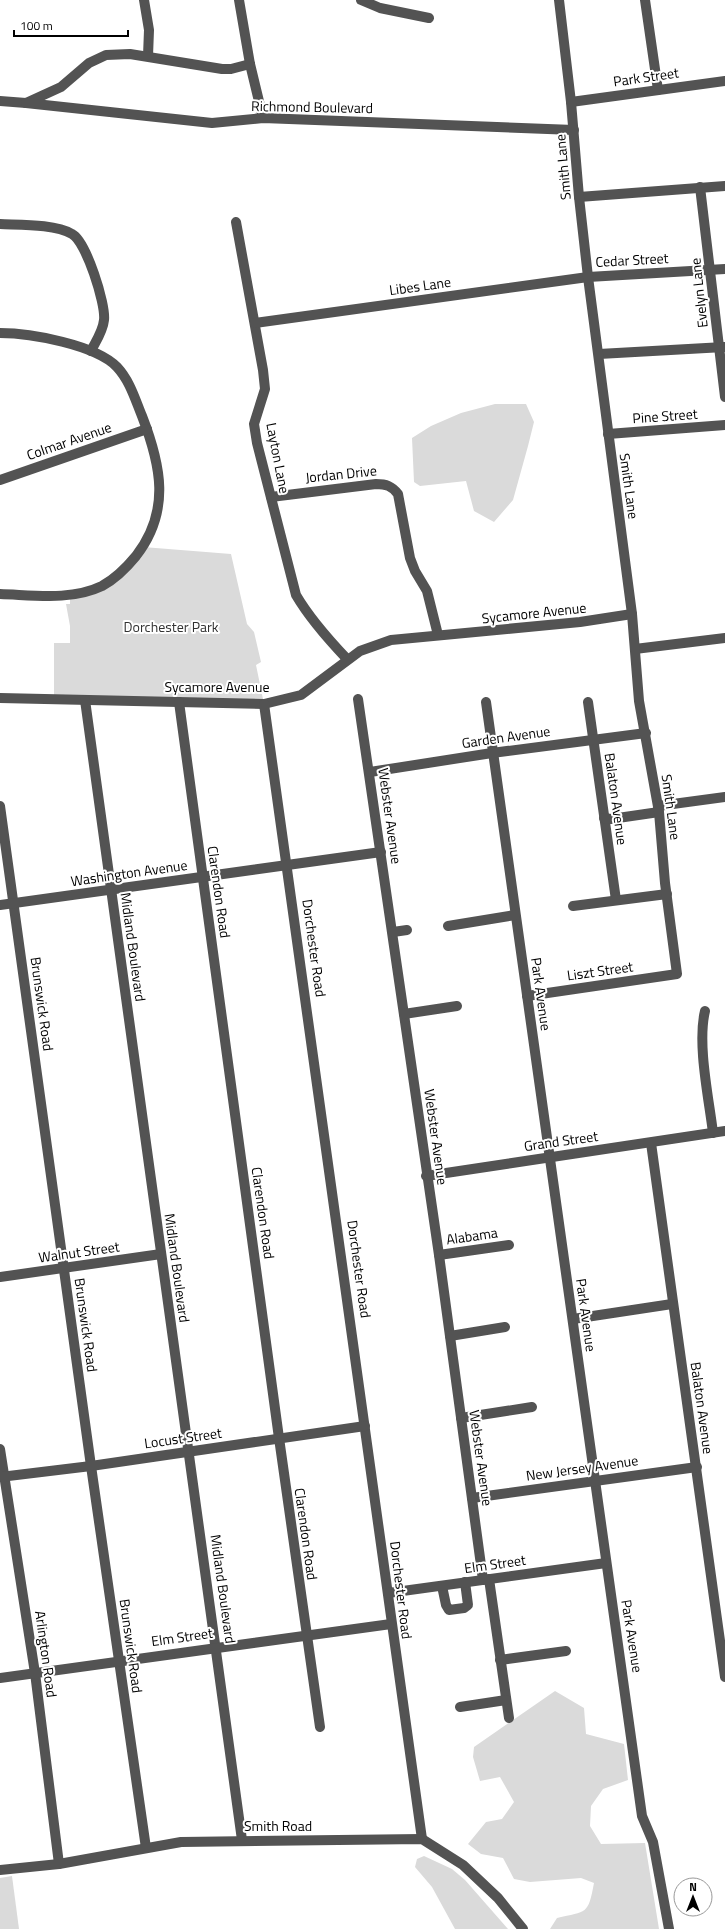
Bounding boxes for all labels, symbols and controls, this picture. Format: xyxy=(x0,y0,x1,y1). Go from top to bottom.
scale bar xyxy=(14,12,128,38)
text: 100 m xyxy=(20,16,53,35)
street label: Park Street xyxy=(612,62,680,91)
street label: Richmond Boulevard xyxy=(251,95,373,118)
street label: Smith Lane xyxy=(549,133,576,201)
street label: Cedar Street xyxy=(595,247,669,272)
street label: Evelyn Lane xyxy=(684,257,713,329)
street label: Libes Lane xyxy=(388,271,452,300)
street label: Pine Street xyxy=(632,403,698,428)
street label: Colmar Avenue xyxy=(24,416,114,465)
street label: Layton Lane xyxy=(261,421,296,495)
street label: Smith Lane xyxy=(614,452,644,520)
street label: Jordan Drive xyxy=(304,459,378,488)
street label: Sycamore Avenue xyxy=(481,597,587,628)
park label: Dorchester Park xyxy=(123,616,219,637)
street label: Sycamore Avenue xyxy=(165,676,269,697)
street label: Garden Avenue xyxy=(460,720,552,753)
street label: Balaton Avenue xyxy=(600,752,633,846)
street label: Webster Avenue xyxy=(373,767,408,865)
street label: Smith Lane xyxy=(656,773,686,841)
street label: Clarendon Road xyxy=(203,844,236,939)
street label: Washington Avenue xyxy=(69,854,189,891)
street label: Midland Boulevard xyxy=(115,891,152,1003)
street label: Dorchester Road xyxy=(297,898,332,998)
street label: Liszt Street xyxy=(565,955,635,986)
street label: Brunswick Road xyxy=(25,956,59,1052)
street label: Park Avenue xyxy=(526,956,557,1032)
street label: Webster Avenue xyxy=(419,1088,454,1186)
street label: Grand Street xyxy=(523,1125,599,1156)
street label: Clarendon Road xyxy=(247,1165,280,1260)
street label: Midland Boulevard xyxy=(159,1212,196,1324)
street label: Dorchester Road xyxy=(342,1219,377,1319)
street label: Alabama xyxy=(445,1222,499,1250)
street label: Walnut Street xyxy=(37,1235,121,1268)
street label: Brunswick Road xyxy=(69,1277,103,1373)
street label: Park Avenue xyxy=(571,1277,602,1353)
street label: Balaton Avenue xyxy=(686,1361,719,1455)
street label: Webster Avenue xyxy=(464,1409,499,1507)
street label: Locust Street xyxy=(143,1422,223,1453)
street label: New Jersey Avenue xyxy=(524,1449,639,1486)
street label: Clarendon Road xyxy=(290,1486,323,1581)
street label: Midland Boulevard xyxy=(205,1533,242,1645)
street label: Dorchester Road xyxy=(385,1540,418,1640)
street label: Elm Street xyxy=(463,1549,527,1578)
street label: Brunswick Road xyxy=(114,1598,148,1694)
street label: Park Avenue xyxy=(616,1598,649,1674)
street label: Arlington Road xyxy=(30,1609,63,1699)
street label: Elm Street xyxy=(150,1622,214,1651)
street label: Smith Road xyxy=(244,1815,312,1836)
north arrow xyxy=(673,1877,713,1917)
text: N xyxy=(689,1879,697,1895)

